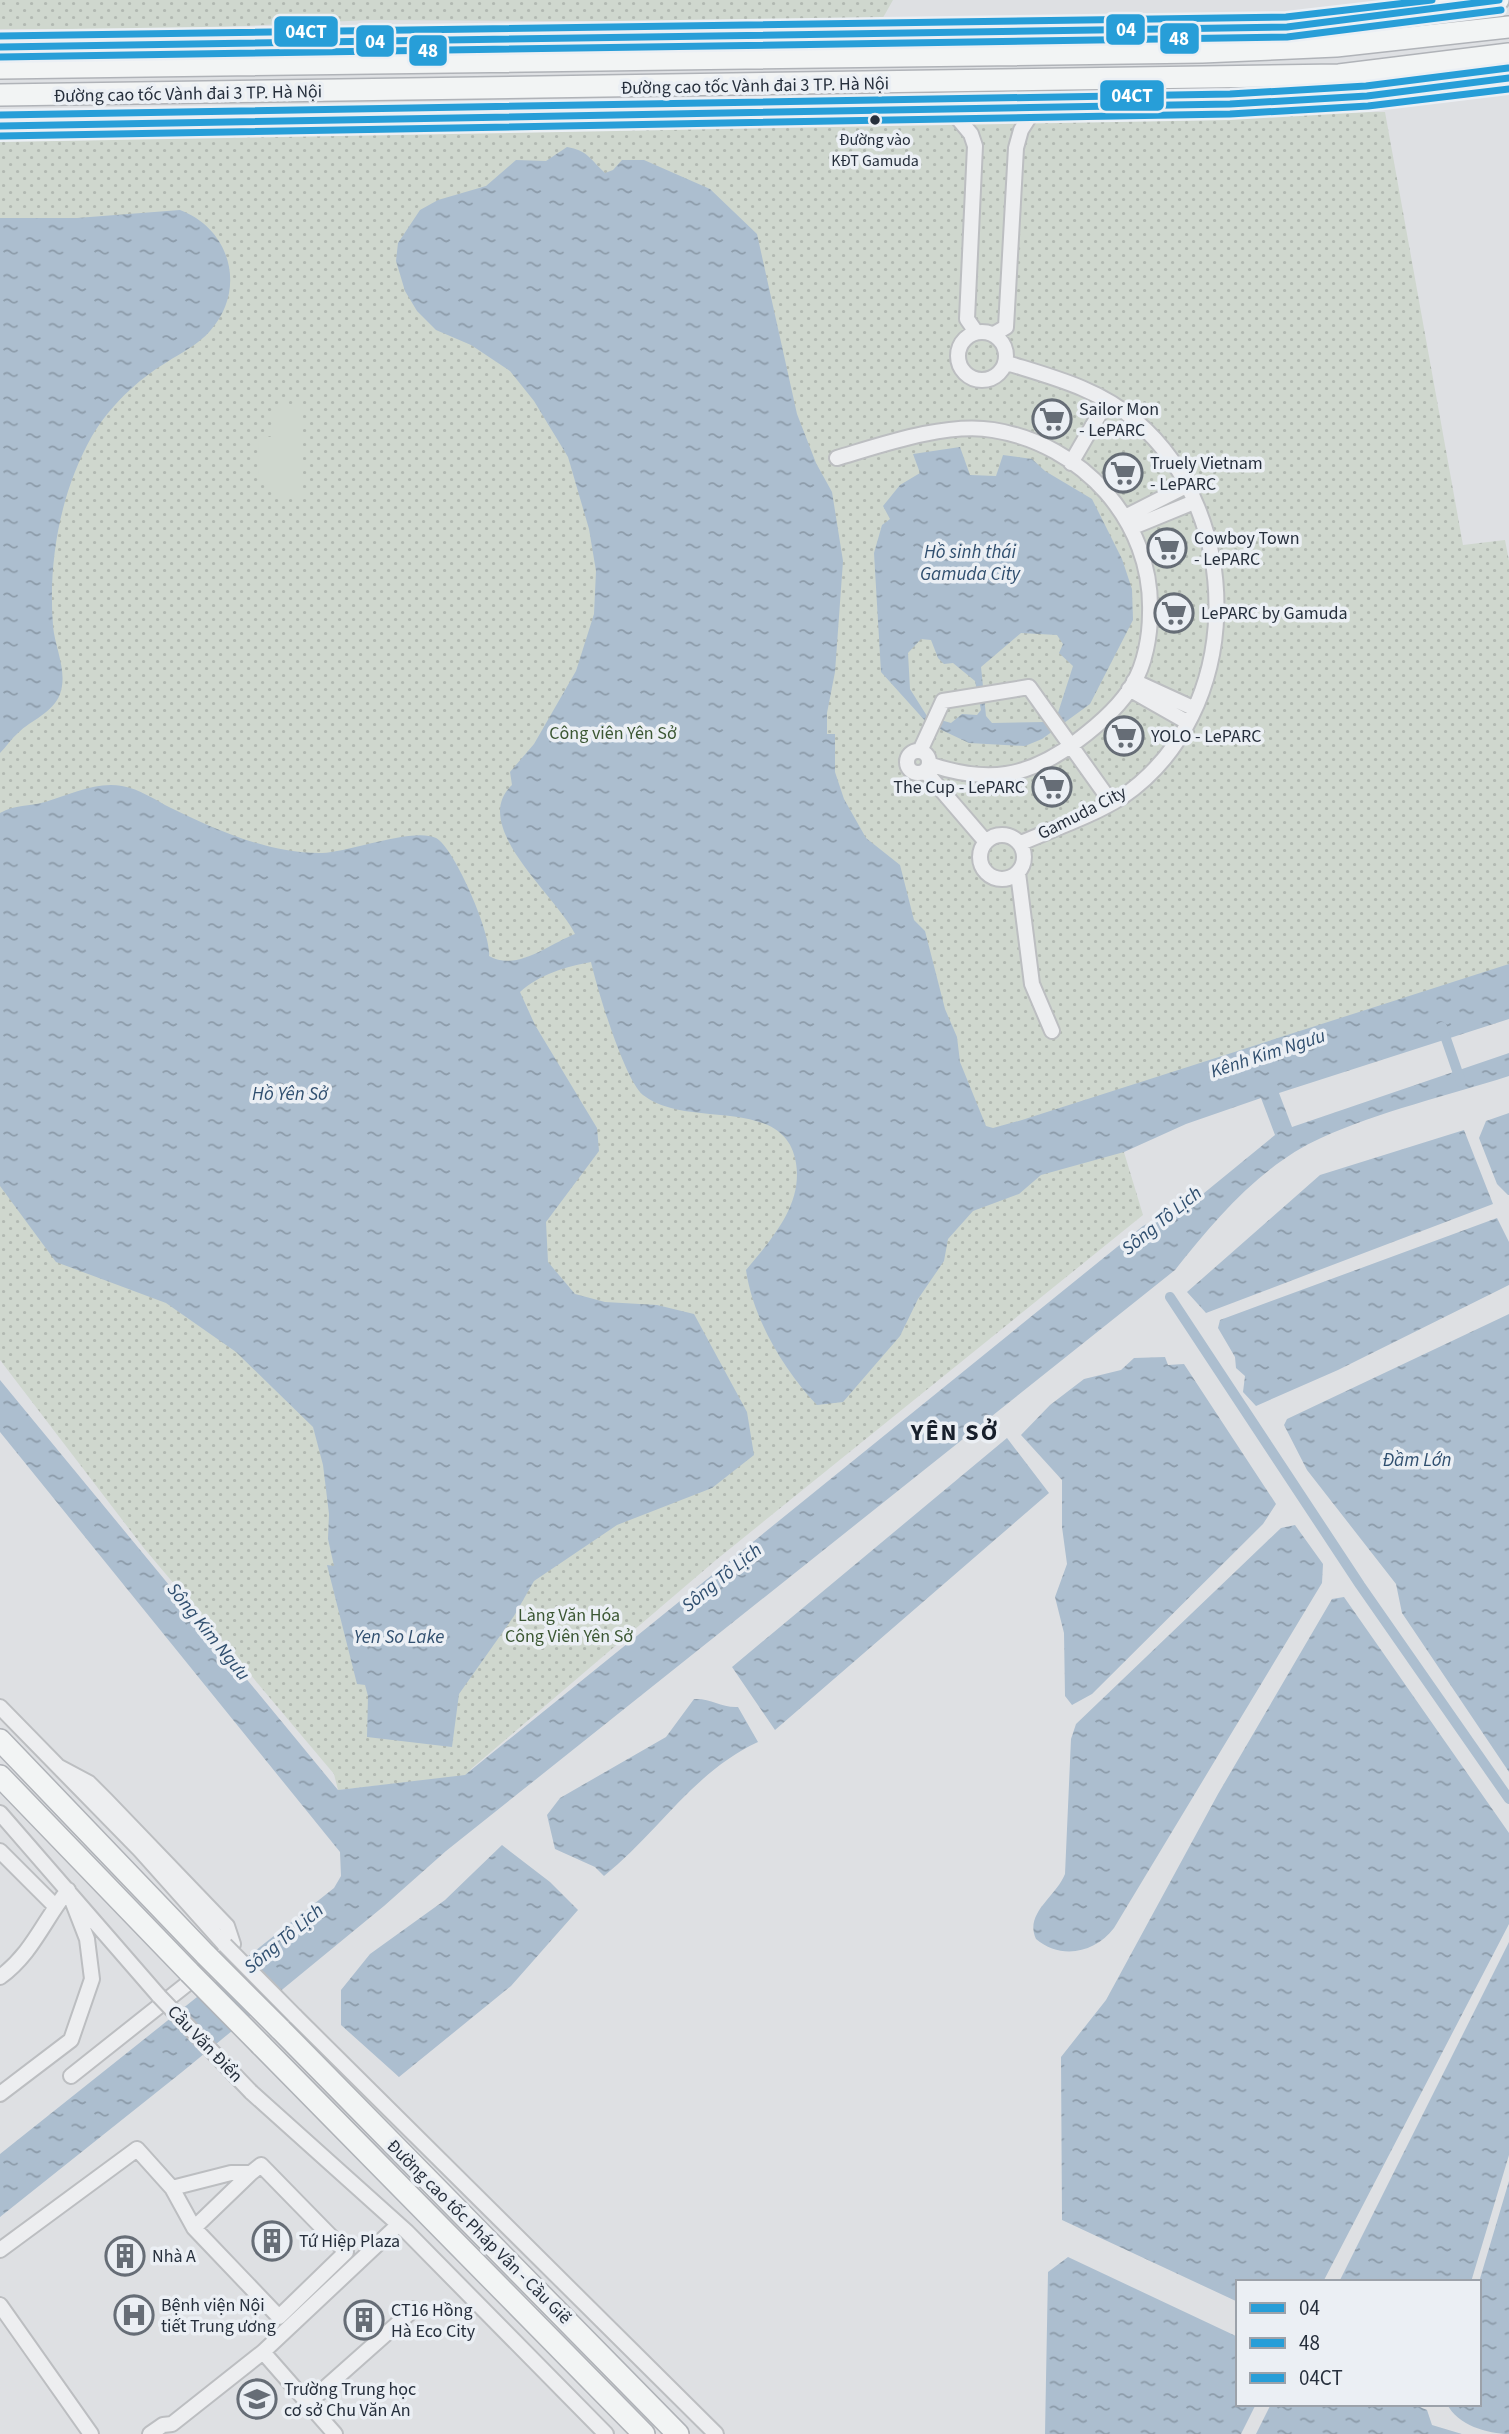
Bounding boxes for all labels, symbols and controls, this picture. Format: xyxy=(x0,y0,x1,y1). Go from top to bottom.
line badge: 04 xyxy=(1105,13,1146,46)
line badge: 04CT xyxy=(273,15,339,48)
text: 04 xyxy=(1116,17,1136,44)
text: 04CT xyxy=(285,19,327,46)
line badge: 48 xyxy=(1159,22,1200,55)
line badge: 04 xyxy=(355,24,395,58)
text: 48 xyxy=(1169,26,1189,53)
text: 04 xyxy=(365,29,385,56)
line badge: 48 xyxy=(408,34,448,67)
text: 48 xyxy=(418,38,438,65)
street label: Đường cao tốc Vành đai 3 TP. Hà Nội xyxy=(621,71,889,101)
street label: Đường cao tốc Vành đai 3 TP. Hà Nội xyxy=(54,79,322,109)
line badge: 04CT xyxy=(1099,79,1165,112)
text: 04CT xyxy=(1111,83,1153,110)
marker: Đường vào KĐT Gamuda xyxy=(868,113,882,127)
place label: Đường vào KĐT Gamuda xyxy=(831,129,919,172)
place label: Sailor Mon - LePARC xyxy=(1079,397,1159,443)
supermarket icon: Sailor Mon - LePARC xyxy=(1031,398,1073,440)
place label: Truely Vietnam - LePARC xyxy=(1150,451,1263,497)
supermarket icon: Truely Vietnam - LePARC xyxy=(1102,452,1144,494)
place label: Cowboy Town - LePARC xyxy=(1194,526,1300,572)
supermarket icon: Cowboy Town - LePARC xyxy=(1146,527,1188,569)
water label: Hồ sinh thái Gamuda City xyxy=(920,539,1022,588)
supermarket icon: LePARC by Gamuda xyxy=(1153,592,1195,634)
place label: LePARC by Gamuda xyxy=(1201,601,1348,626)
supermarket icon: YOLO - LePARC xyxy=(1103,715,1145,757)
park label: Công viên Yên Sở xyxy=(549,721,677,746)
place label: YOLO - LePARC xyxy=(1150,724,1261,749)
supermarket icon: The Cup - LePARC xyxy=(1031,766,1073,808)
place label: The Cup - LePARC xyxy=(893,775,1025,800)
street label: Gamuda City xyxy=(1033,780,1131,846)
water label: Kênh Kim Ngưu xyxy=(1207,1023,1329,1085)
water label: Hồ Yên Sở xyxy=(252,1081,329,1108)
water label: Sông Tô Lịch xyxy=(1116,1180,1208,1262)
district label: YÊN SỞ xyxy=(910,1415,999,1450)
water label: Đầm Lớn xyxy=(1382,1447,1452,1474)
water label: Sông Tô Lịch xyxy=(676,1537,768,1619)
water label: Sông Kim Ngưu xyxy=(160,1577,256,1687)
park label: Làng Văn Hóa Công Viên Yên Sở xyxy=(505,1603,633,1649)
water label: Yen So Lake xyxy=(354,1624,444,1651)
water label: Sông Tô Lịch xyxy=(238,1898,330,1980)
street label: Cầu Văn Điển xyxy=(162,2000,248,2088)
street label: Đường cao tốc Pháp Vân - Cầu Giẽ xyxy=(381,2134,577,2330)
building icon: Tứ Hiệp Plaza xyxy=(251,2220,293,2262)
place label: Tứ Hiệp Plaza xyxy=(299,2229,400,2254)
building icon: Nhà A xyxy=(104,2235,146,2277)
place label: Nhà A xyxy=(152,2244,196,2269)
legend xyxy=(1236,2280,1481,2406)
place label: Bệnh viện Nội tiết Trung ương xyxy=(161,2293,276,2339)
text: 04 xyxy=(1299,2293,1320,2323)
hospital icon: Bệnh viện Nội tiết Trung ương xyxy=(113,2294,155,2336)
place label: CT16 Hồng Hà Eco City xyxy=(391,2298,476,2344)
building icon: CT16 Hồng Hà Eco City xyxy=(343,2299,385,2341)
text: 48 xyxy=(1299,2328,1320,2358)
text: 04CT xyxy=(1299,2363,1343,2393)
place label: Trường Trung học cơ sở Chu Văn An xyxy=(284,2377,416,2423)
school or university icon: Trường Trung học cơ sở Chu Văn An xyxy=(236,2378,278,2420)

